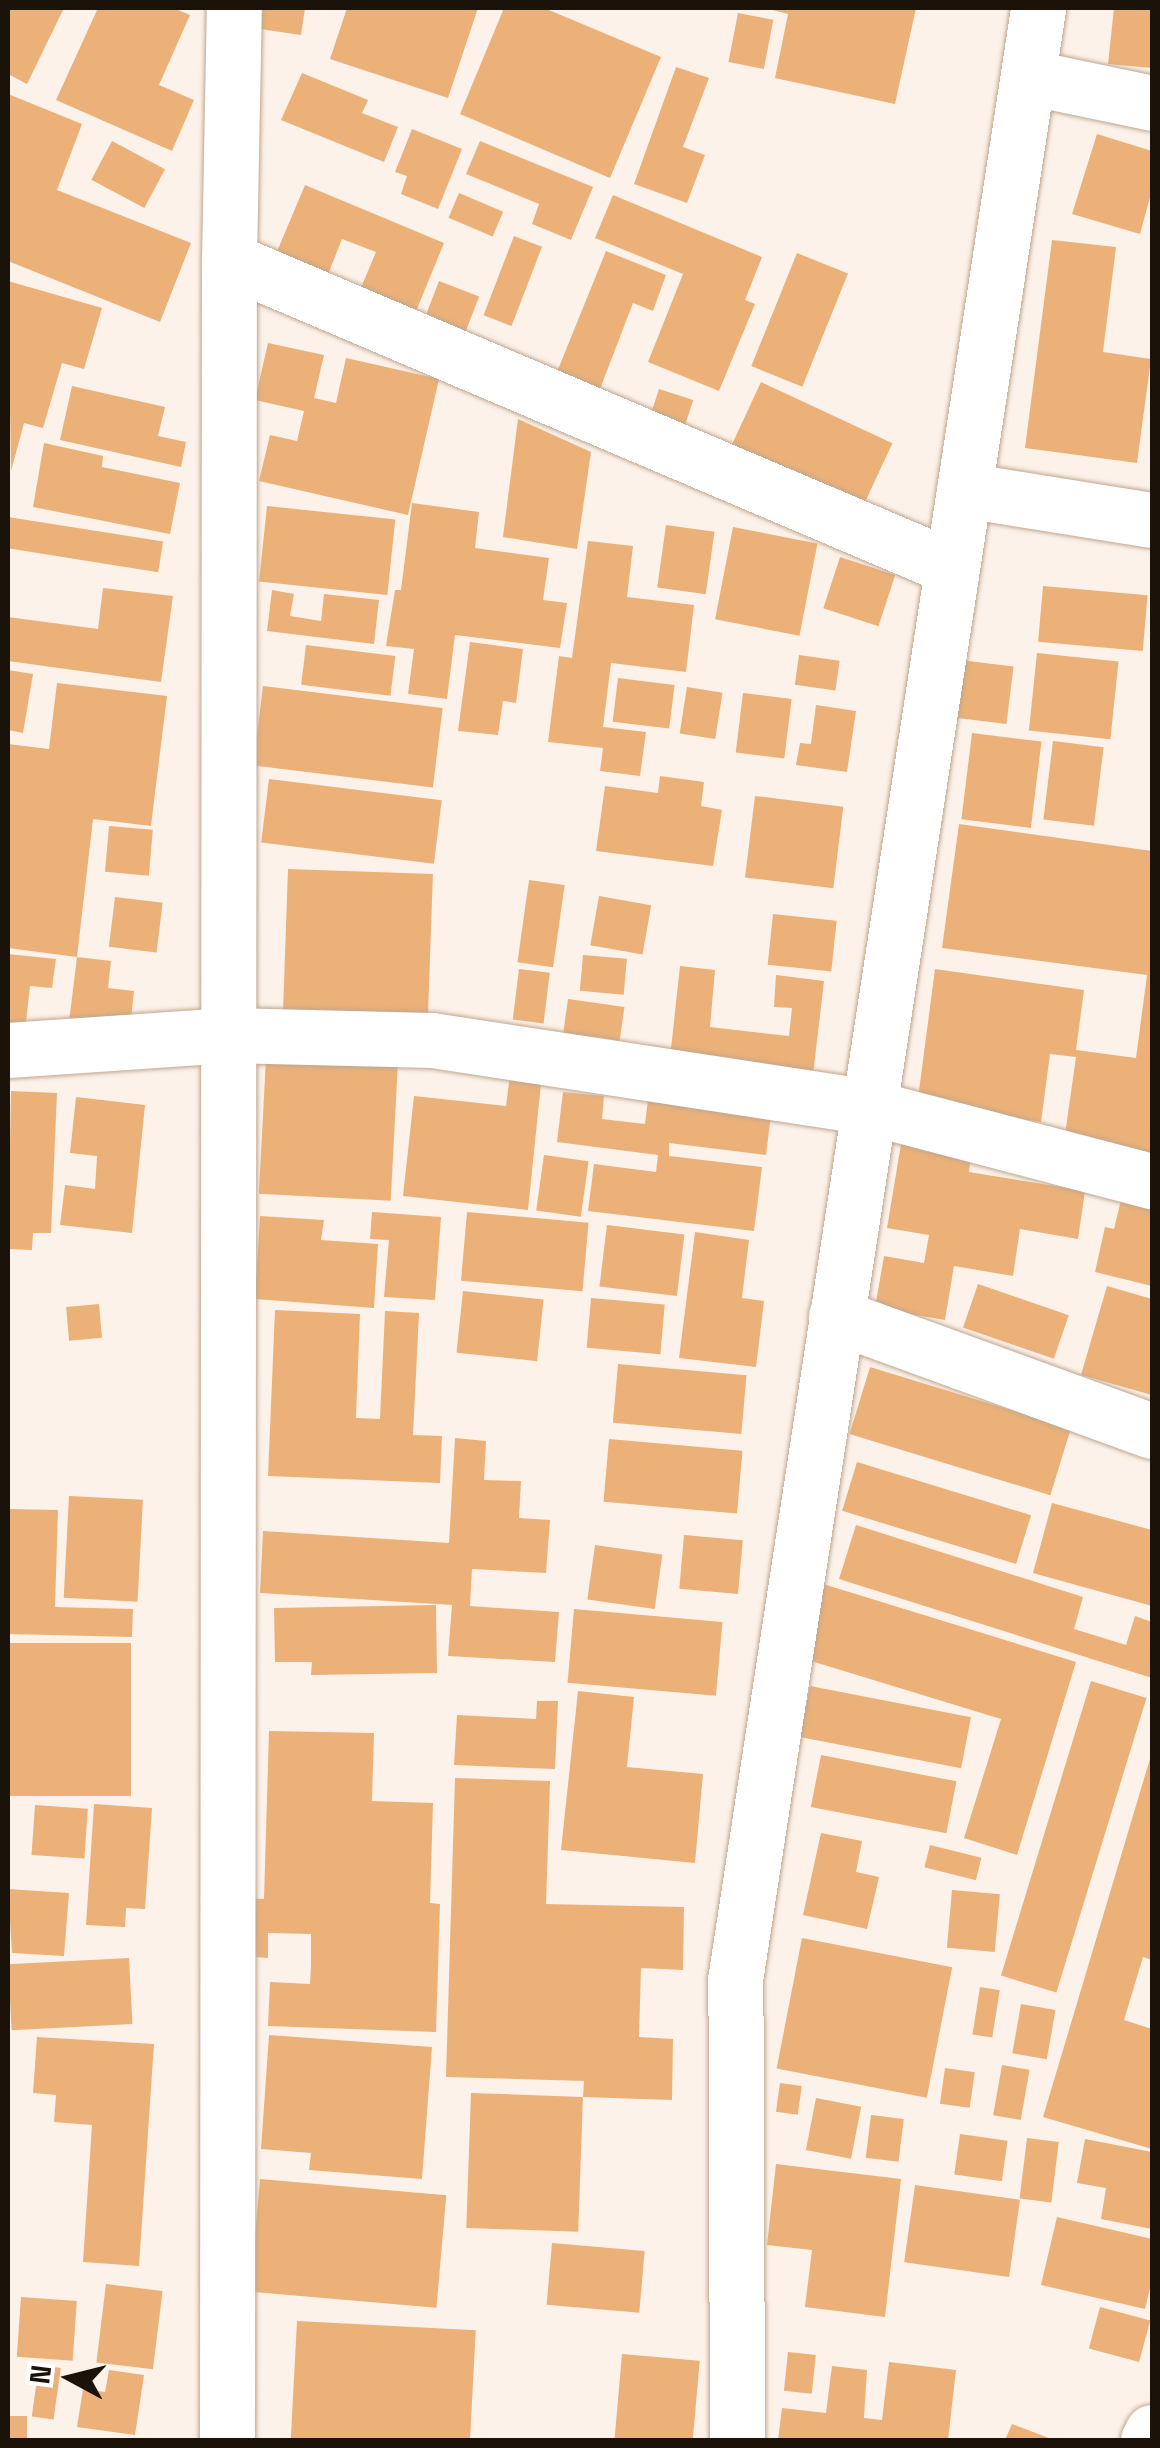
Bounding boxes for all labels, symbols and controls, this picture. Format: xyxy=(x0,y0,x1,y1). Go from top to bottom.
north arrow xyxy=(20,2328,120,2428)
text: N xyxy=(21,2363,59,2386)

